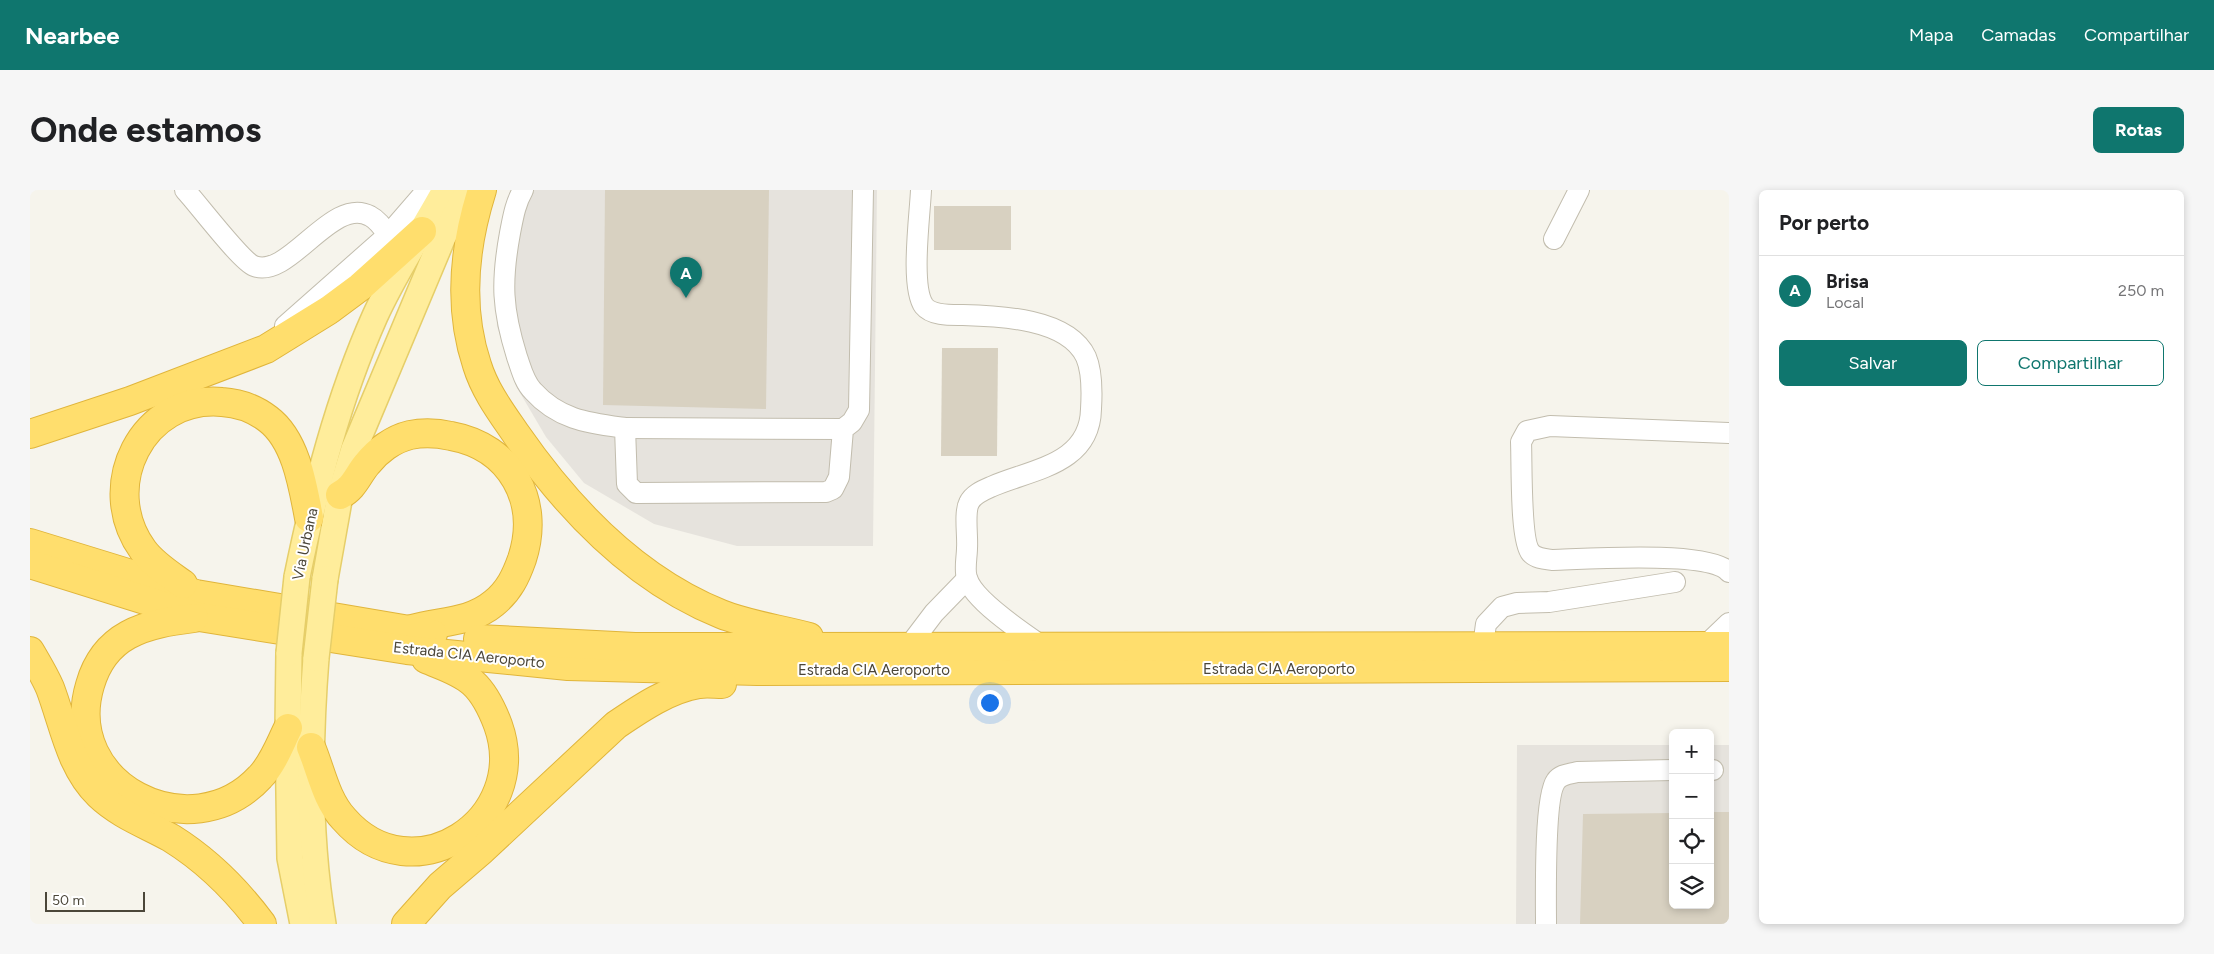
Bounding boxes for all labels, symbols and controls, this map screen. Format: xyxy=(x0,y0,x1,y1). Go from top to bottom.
text: Nearbee xyxy=(25,21,120,50)
text: Mapa xyxy=(1909,24,1953,46)
text: Camadas xyxy=(1981,24,2056,46)
text: Compartilhar xyxy=(2084,24,2189,46)
button: Rotas xyxy=(2093,107,2184,153)
text: Onde estamos xyxy=(30,109,261,151)
text: Por perto xyxy=(1779,210,1869,235)
pin: A xyxy=(670,257,702,298)
text: Brisa xyxy=(1826,270,1869,293)
text: A xyxy=(1789,281,1801,300)
text: 250 m xyxy=(2118,281,2164,300)
text: Local xyxy=(1826,293,1864,312)
button: Salvar xyxy=(1779,340,1967,386)
button: Compartilhar xyxy=(1977,340,2164,386)
street label: Via Urbana xyxy=(289,506,321,582)
street label: Estrada CIA Aeroporto xyxy=(392,638,546,672)
street label: Estrada CIA Aeroporto xyxy=(1203,660,1355,678)
street label: Estrada CIA Aeroporto xyxy=(798,661,950,679)
your location xyxy=(977,690,1003,716)
map controls xyxy=(1669,729,1714,909)
button: + xyxy=(1669,729,1714,774)
button: − xyxy=(1669,774,1714,819)
button: locate xyxy=(1669,819,1714,864)
button: layers xyxy=(1669,864,1714,909)
scale bar xyxy=(45,889,145,912)
text: 50 m xyxy=(52,892,84,909)

